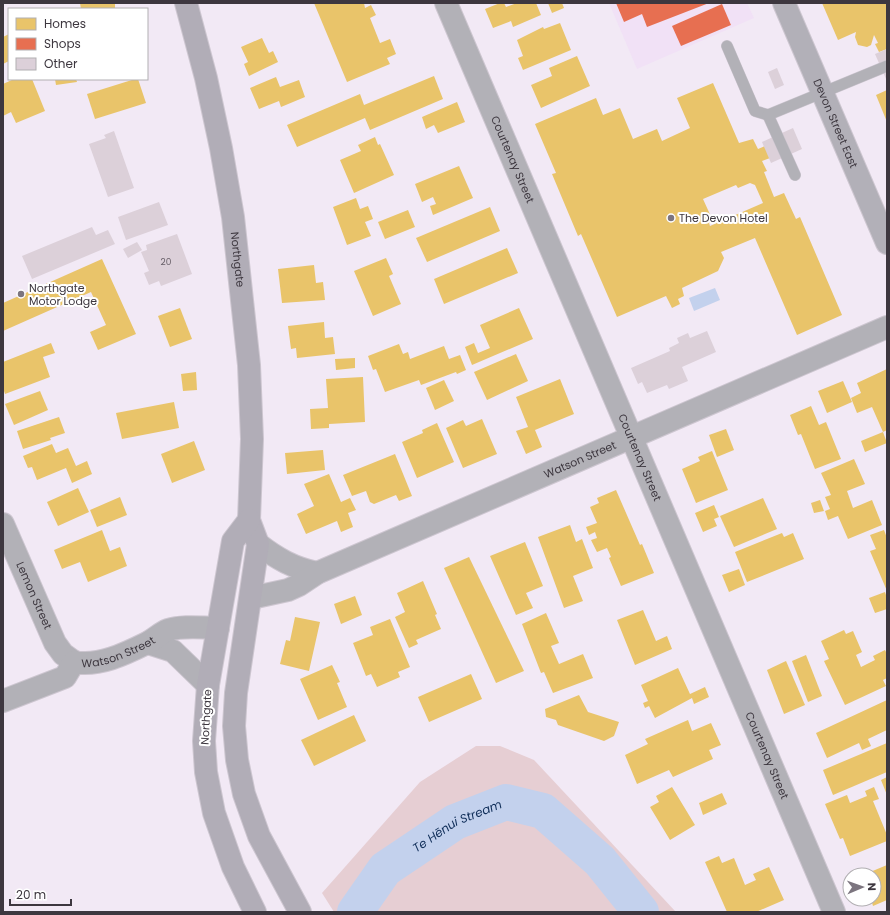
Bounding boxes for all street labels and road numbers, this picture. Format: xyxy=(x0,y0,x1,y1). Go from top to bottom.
street label: Devon Street East xyxy=(809,76,862,171)
street label: Courtenay Street xyxy=(487,113,538,205)
street label: Northgate xyxy=(227,231,249,288)
street label: Courtenay Street xyxy=(614,411,666,503)
street label: Watson Street xyxy=(541,437,619,482)
street label: Lemon Street xyxy=(12,559,56,632)
street label: Watson Street xyxy=(81,632,158,671)
street label: Northgate xyxy=(197,689,215,745)
street label: Courtenay Street xyxy=(741,709,793,801)

